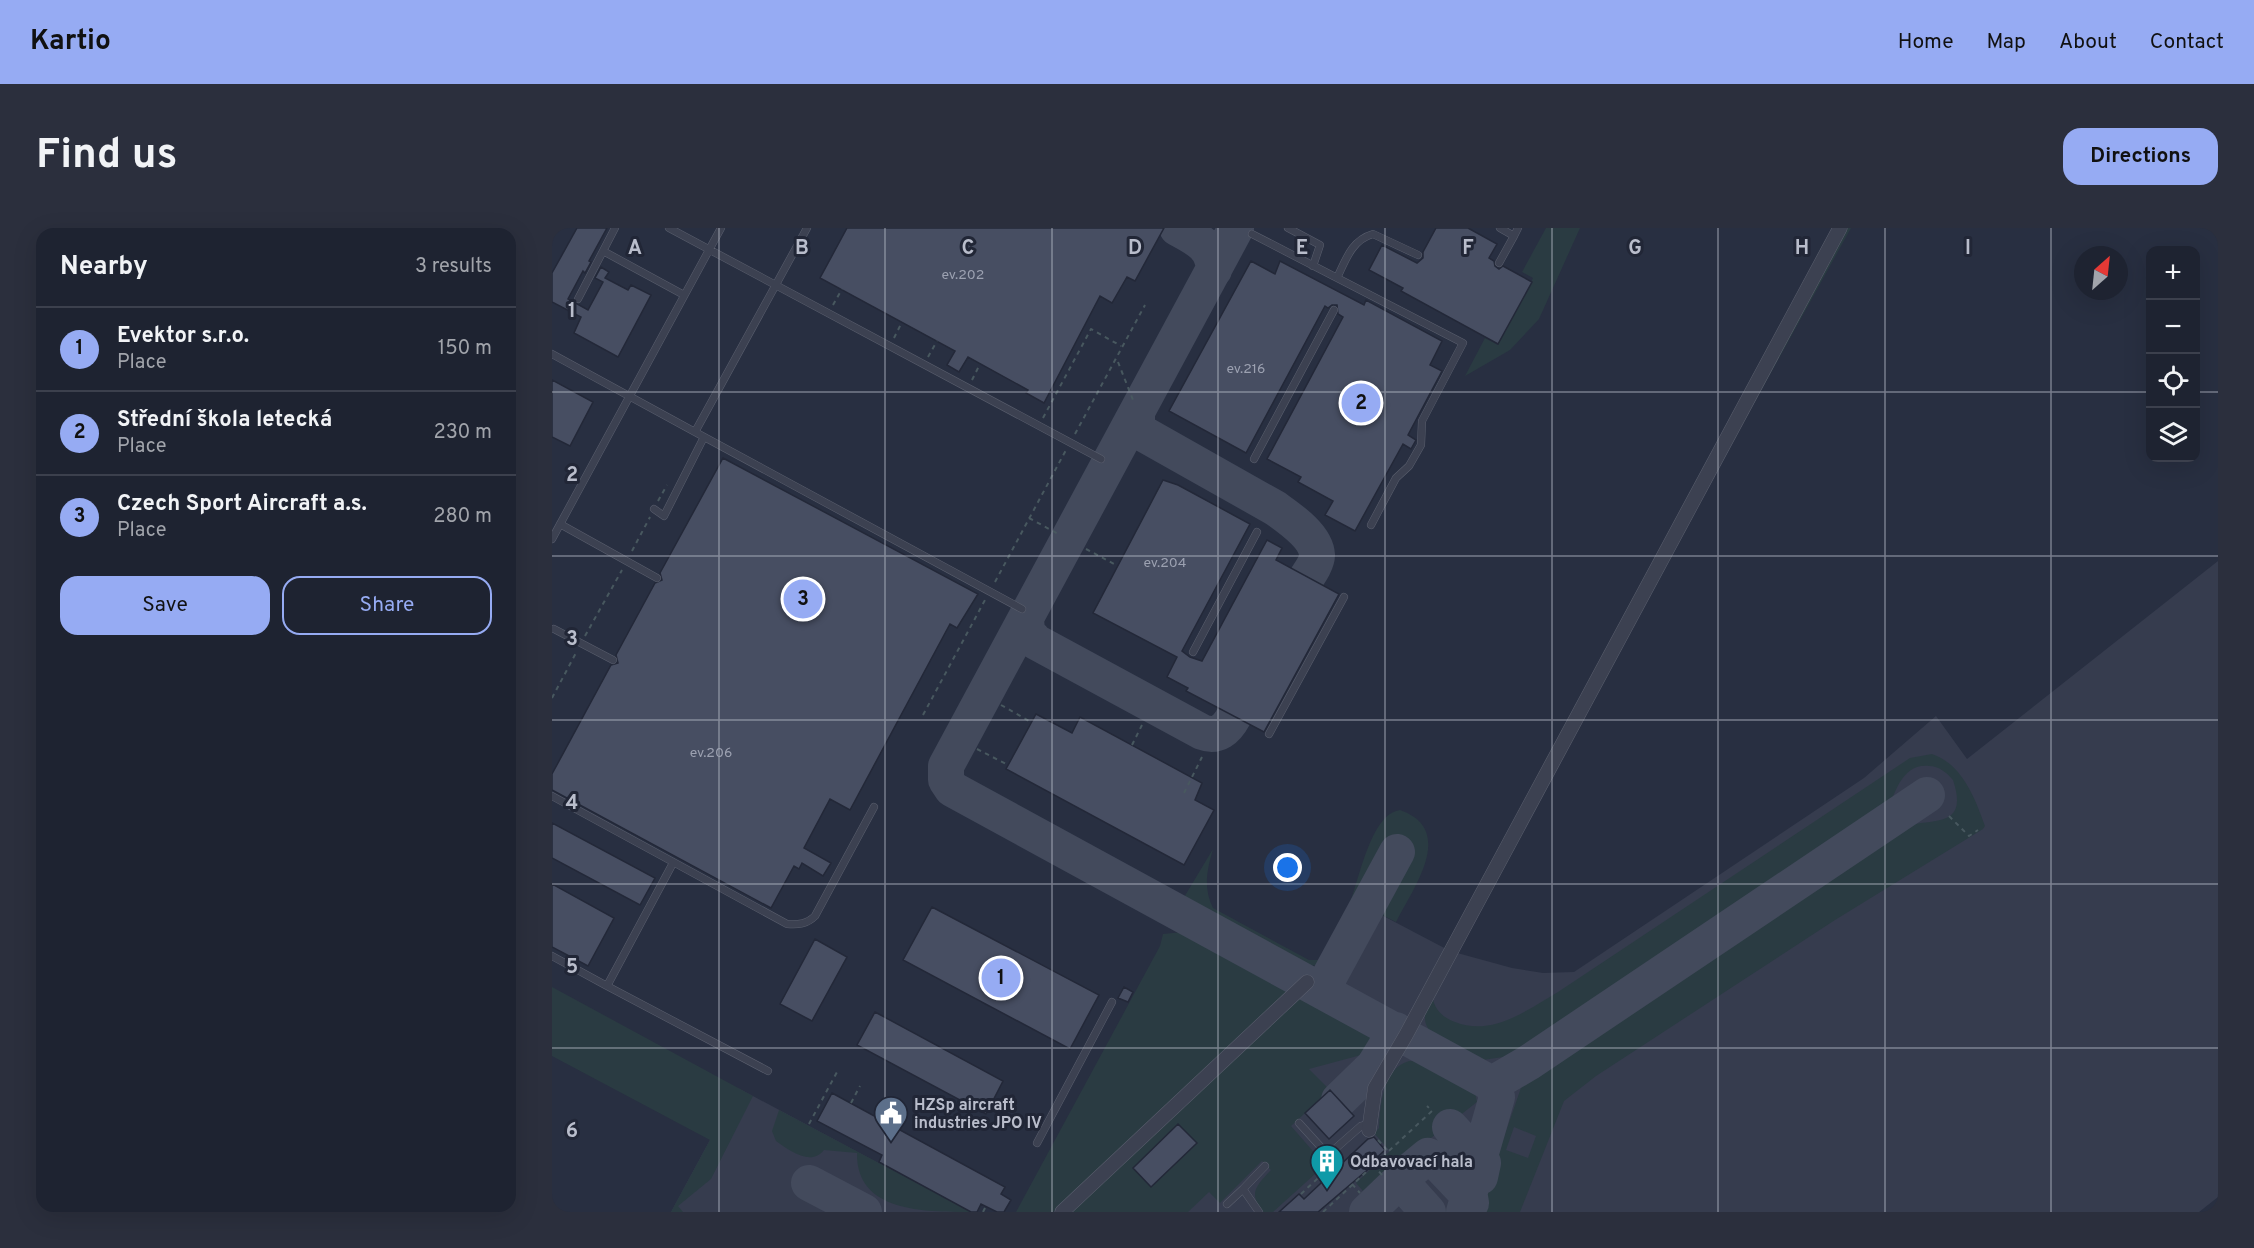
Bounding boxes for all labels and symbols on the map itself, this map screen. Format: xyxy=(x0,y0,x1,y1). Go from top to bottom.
text: A xyxy=(628,236,642,262)
text: B xyxy=(795,236,809,262)
text: C xyxy=(962,236,974,262)
text: D xyxy=(1128,236,1142,262)
text: E xyxy=(1296,236,1308,262)
text: F xyxy=(1462,236,1474,262)
text: G xyxy=(1628,236,1642,262)
text: H xyxy=(1795,236,1809,262)
text: I xyxy=(1965,236,1971,262)
north arrow xyxy=(2074,246,2128,300)
house number: ev.202 xyxy=(942,267,984,284)
text: 1 xyxy=(568,299,576,325)
house number: ev.216 xyxy=(1227,361,1265,378)
pin: 2 xyxy=(1342,380,1380,426)
text: 2 xyxy=(566,463,578,489)
house number: ev.204 xyxy=(1144,555,1186,572)
pin: 3 xyxy=(784,576,822,622)
text: 3 xyxy=(566,627,578,653)
house number: ev.206 xyxy=(690,745,732,762)
text: 4 xyxy=(566,791,578,817)
your location xyxy=(1273,853,1302,882)
text: 5 xyxy=(566,955,578,981)
pin: 1 xyxy=(982,956,1020,1000)
public building icon: HZSp aircraft industries JPO IV xyxy=(873,1095,909,1142)
place label: HZSp aircraft industries JPO IV xyxy=(914,1096,1042,1134)
text: 6 xyxy=(566,1119,578,1145)
building icon: Odbavovací hala xyxy=(1309,1143,1345,1190)
place label: Odbavovací hala xyxy=(1350,1153,1473,1173)

